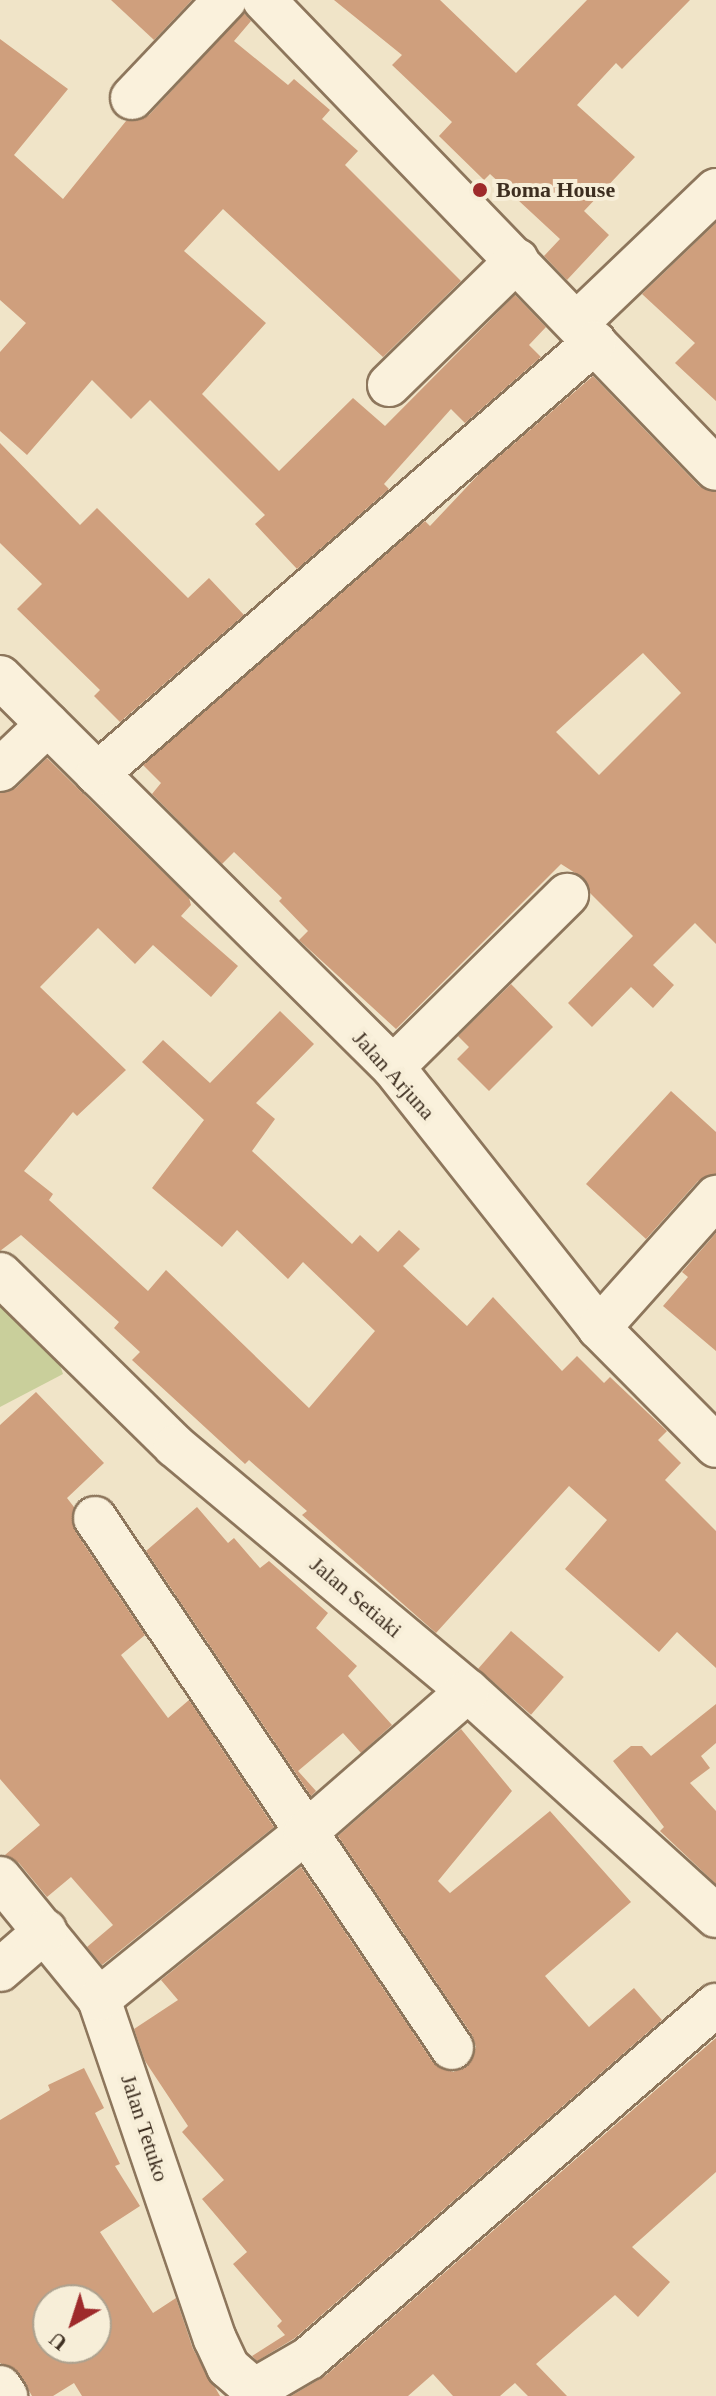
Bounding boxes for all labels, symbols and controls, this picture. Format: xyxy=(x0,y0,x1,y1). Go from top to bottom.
place label: Boma House xyxy=(496,177,615,203)
marker: Boma House xyxy=(471,181,489,199)
street label: Jalan Arjuna xyxy=(347,1025,441,1125)
street label: Jalan Setiaki xyxy=(305,1551,407,1643)
street label: Jalan Tetuko xyxy=(115,2071,175,2185)
north arrow xyxy=(32,2284,112,2364)
text: U xyxy=(44,2327,72,2356)

